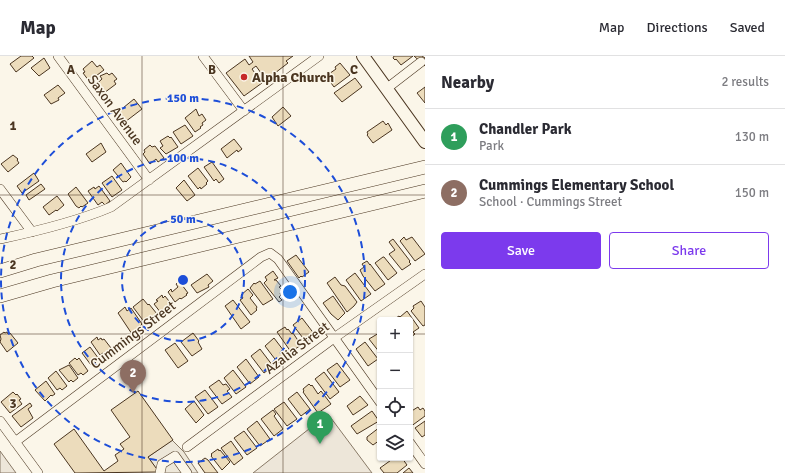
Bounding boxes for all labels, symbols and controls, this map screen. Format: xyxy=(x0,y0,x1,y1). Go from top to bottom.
text: Map xyxy=(20,16,56,40)
text: Map xyxy=(599,19,625,36)
text: Directions xyxy=(647,19,708,36)
text: Saved xyxy=(730,19,765,36)
text: A xyxy=(67,62,76,78)
text: B xyxy=(208,62,216,78)
text: C xyxy=(350,62,358,78)
place label: Alpha Church xyxy=(252,69,334,86)
street label: Saxon Avenue xyxy=(84,71,146,149)
marker: Alpha Church xyxy=(239,72,249,82)
text: Nearby xyxy=(441,72,494,93)
text: 2 results xyxy=(721,74,769,90)
text: 150 m xyxy=(167,91,199,106)
text: 1 xyxy=(9,118,17,134)
text: Chandler Park xyxy=(479,120,572,138)
text: 1 xyxy=(450,129,458,145)
text: 130 m xyxy=(735,129,769,145)
text: Park xyxy=(479,138,504,154)
text: 100 m xyxy=(167,151,199,166)
text: Cummings Elementary School xyxy=(479,176,674,194)
text: 2 xyxy=(450,185,458,201)
text: 150 m xyxy=(735,185,769,201)
text: School · Cummings Street xyxy=(479,194,622,210)
text: 50 m xyxy=(170,212,196,227)
button: Save xyxy=(441,232,601,269)
button: Share xyxy=(609,232,769,269)
text: 2 xyxy=(9,257,17,273)
centre of rings xyxy=(176,273,190,287)
your location xyxy=(280,282,300,302)
street label: Cummings Street xyxy=(87,297,179,373)
map controls xyxy=(377,317,413,461)
button: + xyxy=(377,317,413,353)
street label: Azalia Street xyxy=(261,318,333,378)
button: − xyxy=(377,353,413,389)
pin: 2 xyxy=(120,360,146,393)
button: locate xyxy=(377,389,413,425)
text: 3 xyxy=(9,396,17,412)
pin: 1 xyxy=(307,411,333,444)
button: layers xyxy=(377,425,413,461)

